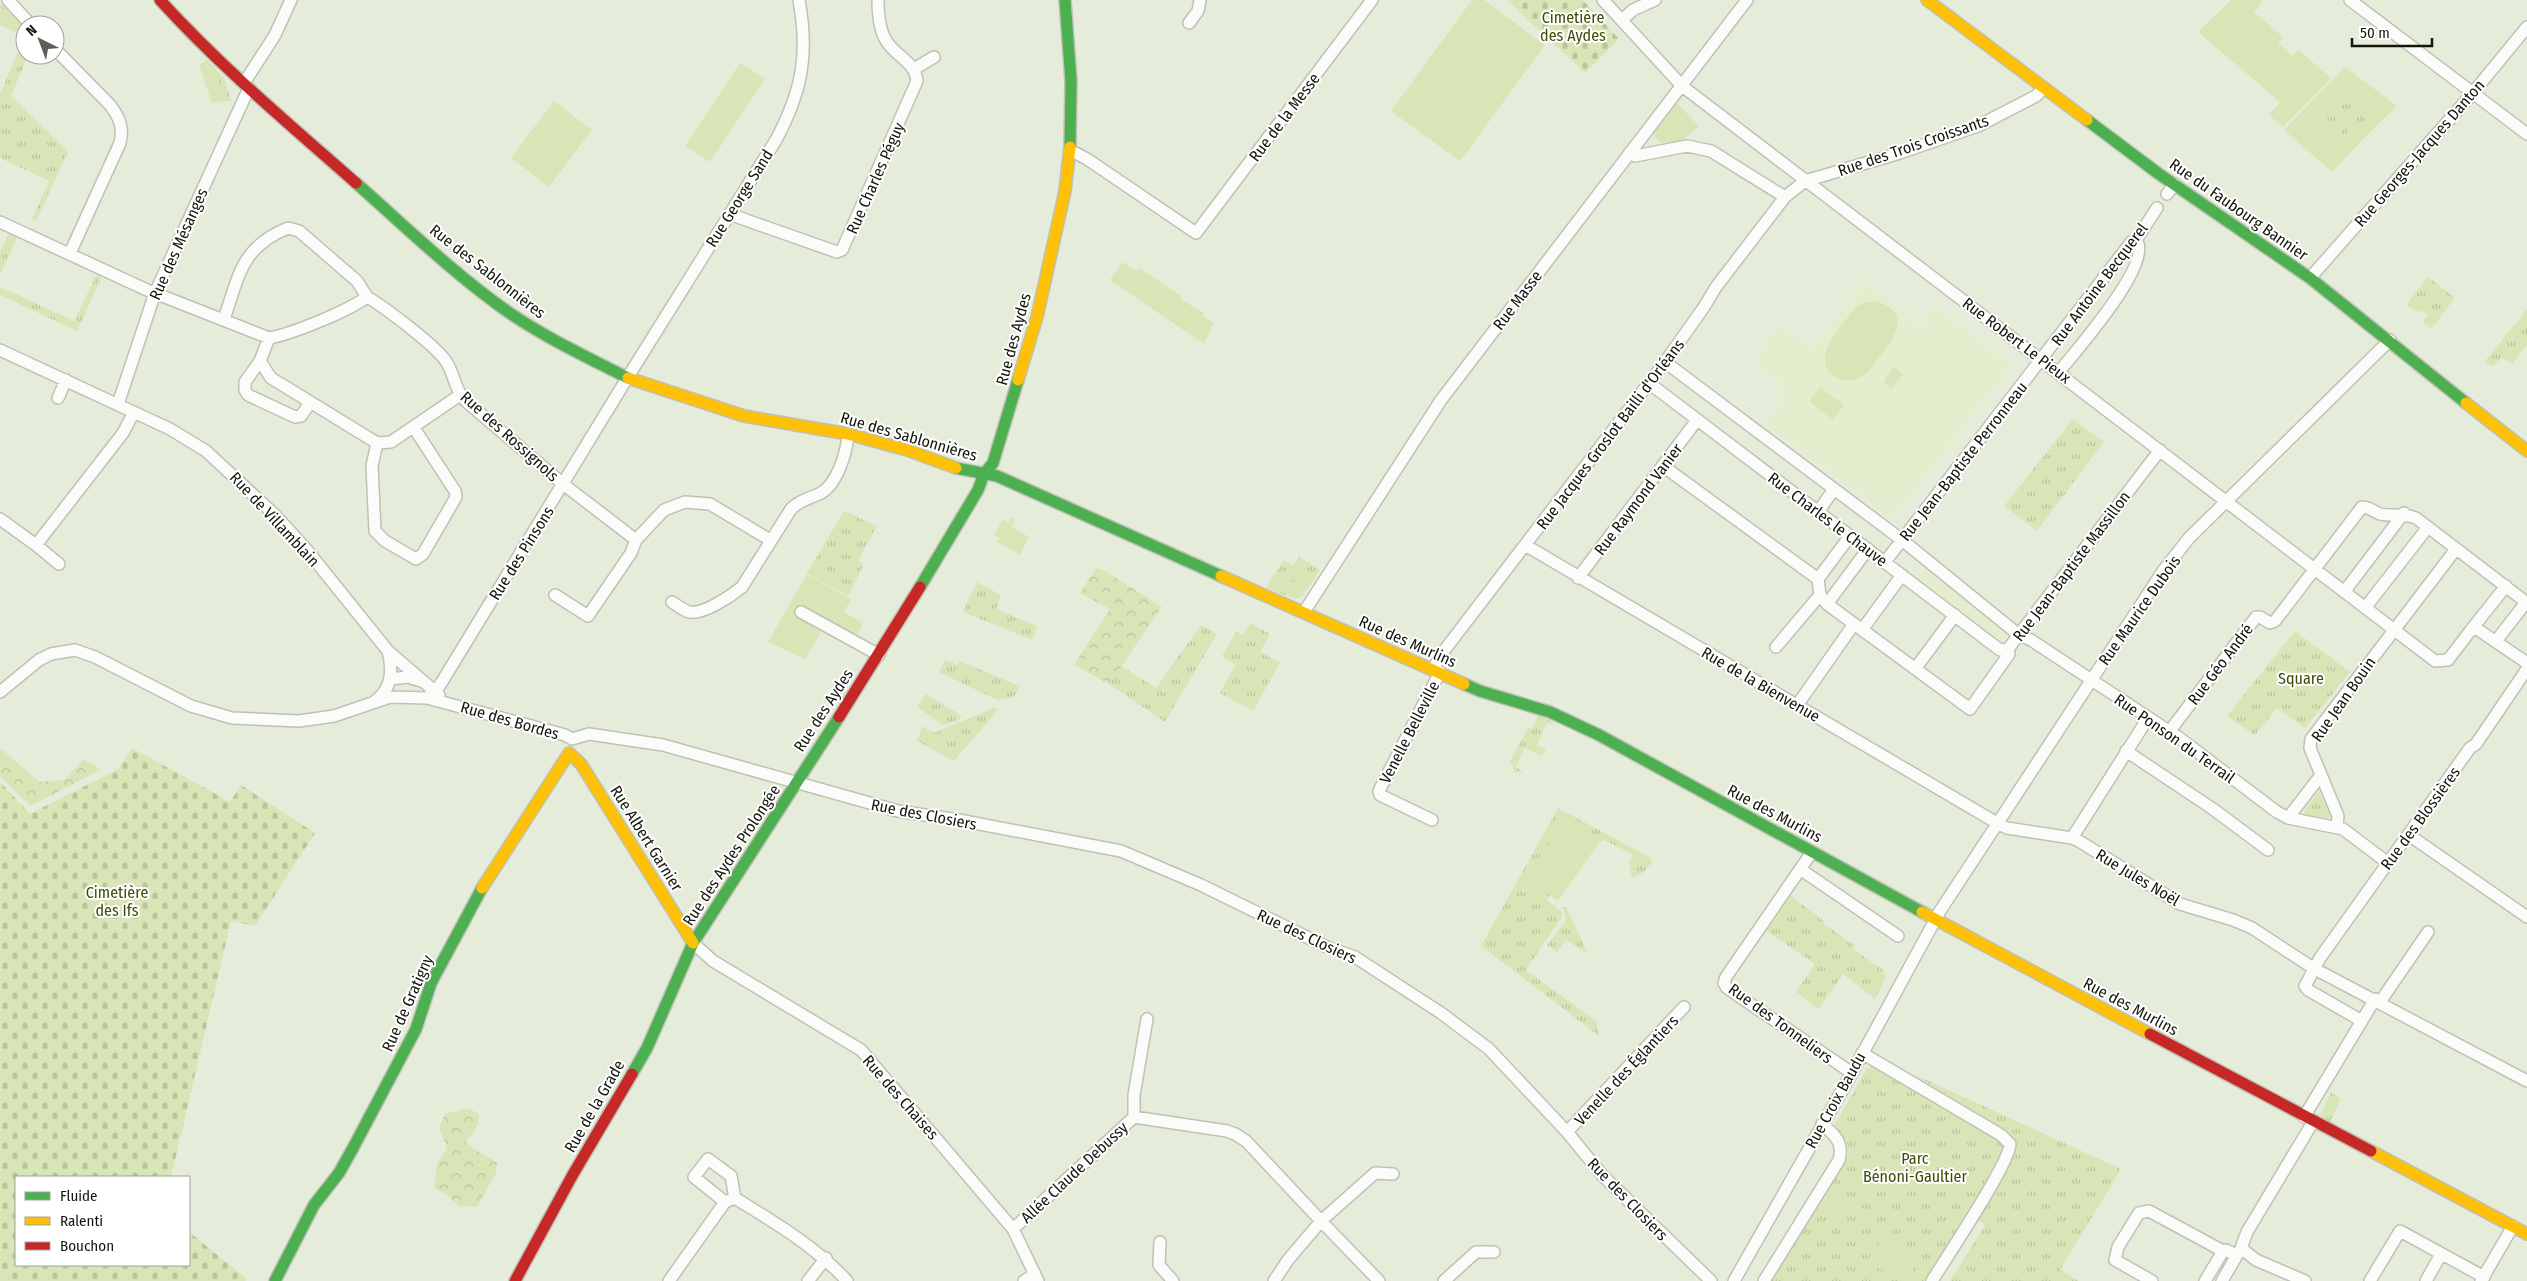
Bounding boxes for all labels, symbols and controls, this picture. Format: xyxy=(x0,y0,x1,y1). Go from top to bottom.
park label: Cimetière des Aydes xyxy=(1540,8,1606,45)
north arrow xyxy=(15,15,65,65)
scale bar xyxy=(2352,15,2432,47)
text: N xyxy=(23,22,40,40)
text: 50 m xyxy=(2360,24,2390,42)
street label: Rue de la Messe xyxy=(1245,69,1324,165)
street label: Rue Georges-Jacques Danton xyxy=(2350,76,2488,231)
street label: Rue des Trois Croissants xyxy=(1835,111,1991,180)
street label: Rue Charles Péguy xyxy=(842,119,909,237)
street label: Rue George Sand xyxy=(702,146,777,250)
street label: Rue du Faubourg Bannier xyxy=(2166,154,2312,265)
street label: Rue des Mésanges xyxy=(145,185,212,303)
street label: Rue Antoine Becquerel xyxy=(2047,219,2152,349)
street label: Rue des Sablonnières xyxy=(426,220,549,322)
street label: Rue Masse xyxy=(1489,267,1546,334)
street label: Rue des Aydes xyxy=(992,291,1035,387)
street label: Rue Robert Le Pieux xyxy=(1959,293,2075,387)
street label: Rue Jacques Groslot Bailli d'Orléans xyxy=(1533,335,1688,533)
street label: Rue Jean-Baptiste Perronneau xyxy=(1895,378,2031,545)
street label: Rue des Rossignols xyxy=(457,387,563,486)
street label: Rue des Sablonnières xyxy=(838,408,980,465)
street label: Rue Raymond Vanier xyxy=(1590,439,1687,559)
street label: Rue de Villamblain xyxy=(226,468,323,571)
street label: Rue Charles le Chauve xyxy=(1764,468,1891,571)
street label: Rue Jean-Baptiste Massillon xyxy=(2009,488,2134,645)
street label: Rue des Pinsons xyxy=(485,503,558,604)
street label: Rue Maurice Dubois xyxy=(2094,552,2184,669)
street label: Rue des Murlins xyxy=(1356,611,1460,671)
street label: Rue Géo André xyxy=(2184,620,2257,709)
street label: Rue de la Bienvenue xyxy=(1698,643,1823,726)
street label: Rue Jean Bouin xyxy=(2307,653,2380,745)
street label: Rue des Aydes xyxy=(790,665,857,755)
park label: Square xyxy=(2278,669,2324,688)
street label: Venelle Belleville xyxy=(1375,678,1443,787)
street label: Rue Ponson du Terrail xyxy=(2111,690,2239,787)
street label: Rue des Bordes xyxy=(458,697,561,744)
street label: Rue des Blossières xyxy=(2377,763,2464,873)
street label: Rue des Murlins xyxy=(1724,780,1826,846)
street label: Rue des Aydes Prolongée xyxy=(679,781,784,929)
street label: Rue Albert Garnier xyxy=(606,782,687,895)
street label: Rue des Closiers xyxy=(869,795,979,834)
street label: Rue Jules Noël xyxy=(2092,845,2183,910)
park label: Cimetière des Ifs xyxy=(86,883,148,920)
street label: Rue des Closiers xyxy=(1254,905,1360,968)
street label: Rue de Gratigny xyxy=(378,951,437,1054)
street label: Rue des Murlins xyxy=(2080,973,2182,1039)
street label: Rue des Tonneliers xyxy=(1725,979,1837,1068)
street label: Venelle des Églantiers xyxy=(1570,1011,1682,1129)
street label: Rue Croix Baudu xyxy=(1801,1049,1870,1152)
street label: Rue des Chaises xyxy=(859,1051,943,1144)
street label: Rue de la Grade xyxy=(560,1057,629,1156)
street label: Allée Claude Debussy xyxy=(1017,1117,1132,1227)
park label: Parc Bénoni-Gaultier xyxy=(1863,1149,1968,1186)
street label: Rue des Closiers xyxy=(1584,1154,1672,1245)
legend xyxy=(15,1176,190,1266)
text: Fluide xyxy=(60,1187,97,1205)
text: Ralenti xyxy=(60,1212,103,1230)
text: Bouchon xyxy=(60,1237,114,1255)

